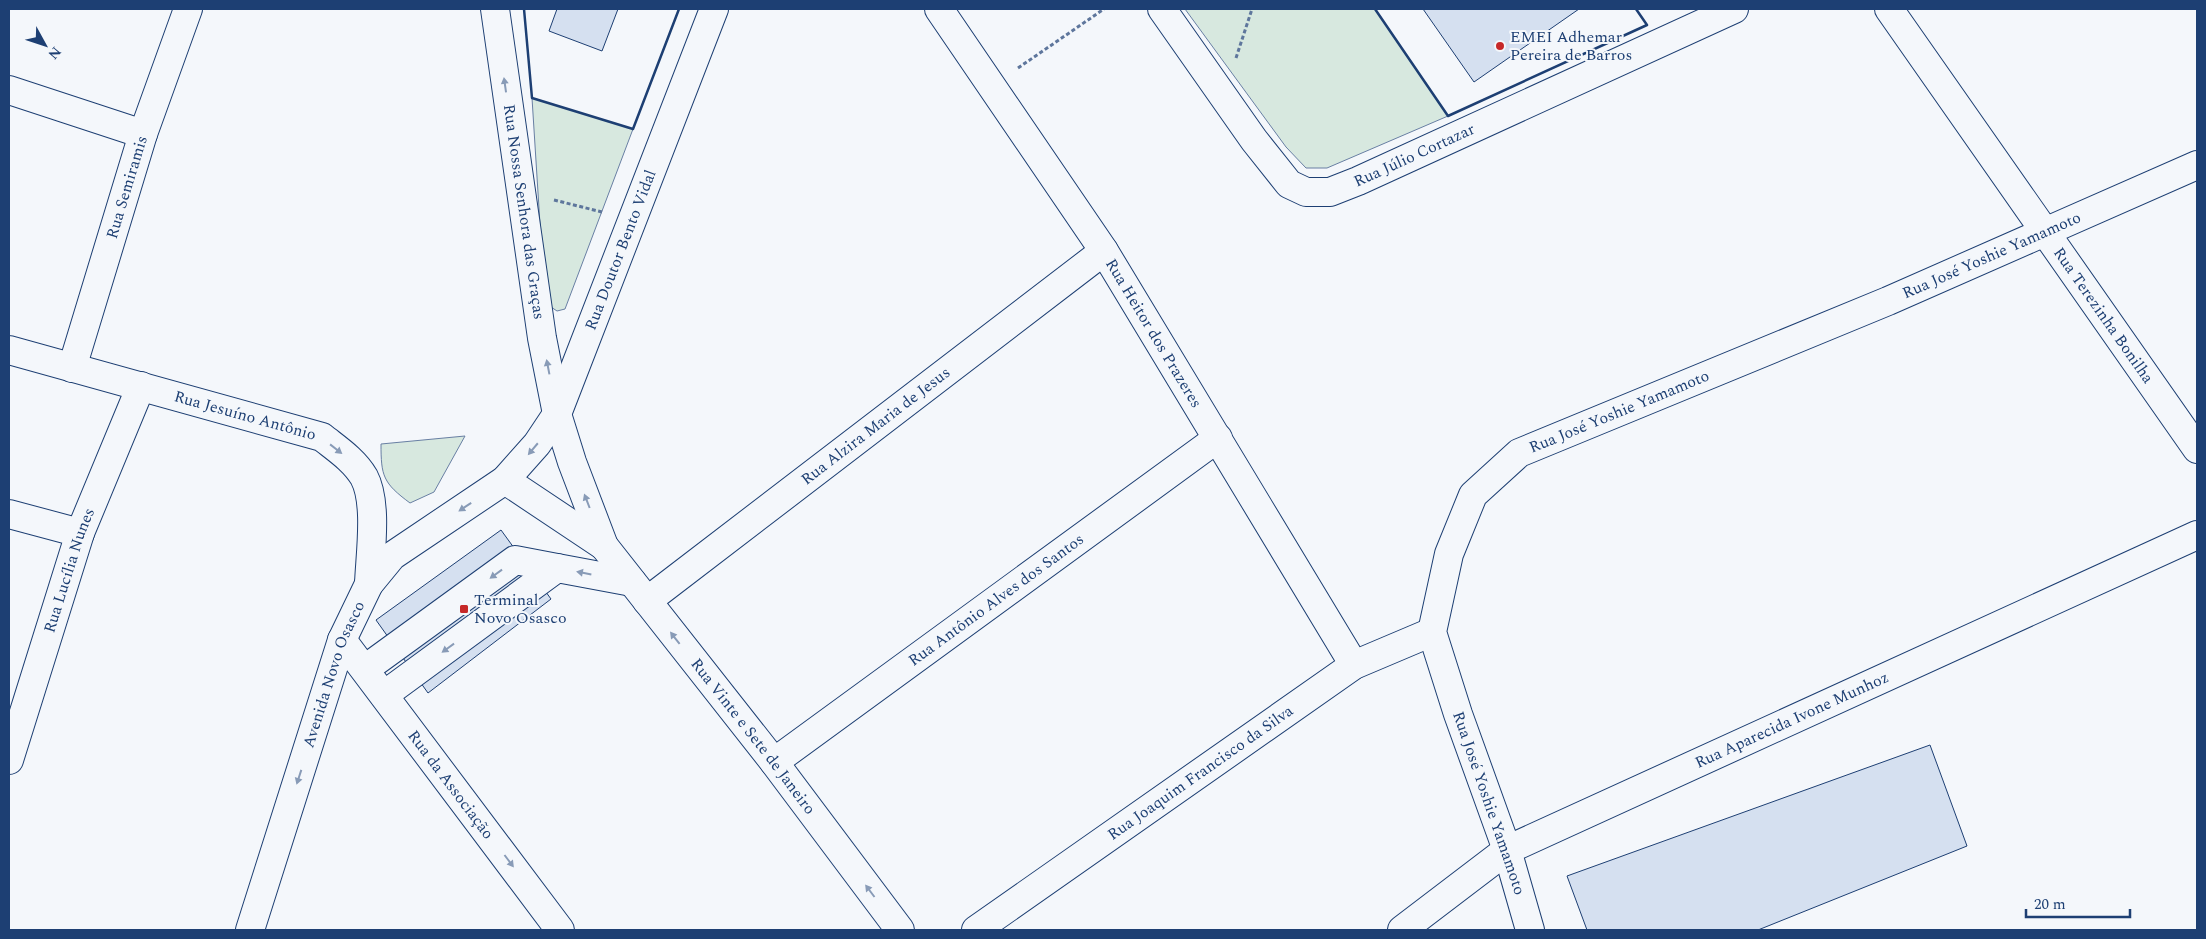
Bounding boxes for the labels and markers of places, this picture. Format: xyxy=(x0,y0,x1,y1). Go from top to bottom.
place label: EMEI Adhemar Pereira de Barros xyxy=(1510,25,1632,67)
marker: EMEI Adhemar Pereira de Barros xyxy=(1494,40,1506,52)
place label: Terminal Novo Osasco xyxy=(474,588,567,630)
marker: Terminal Novo Osasco xyxy=(458,603,470,615)

